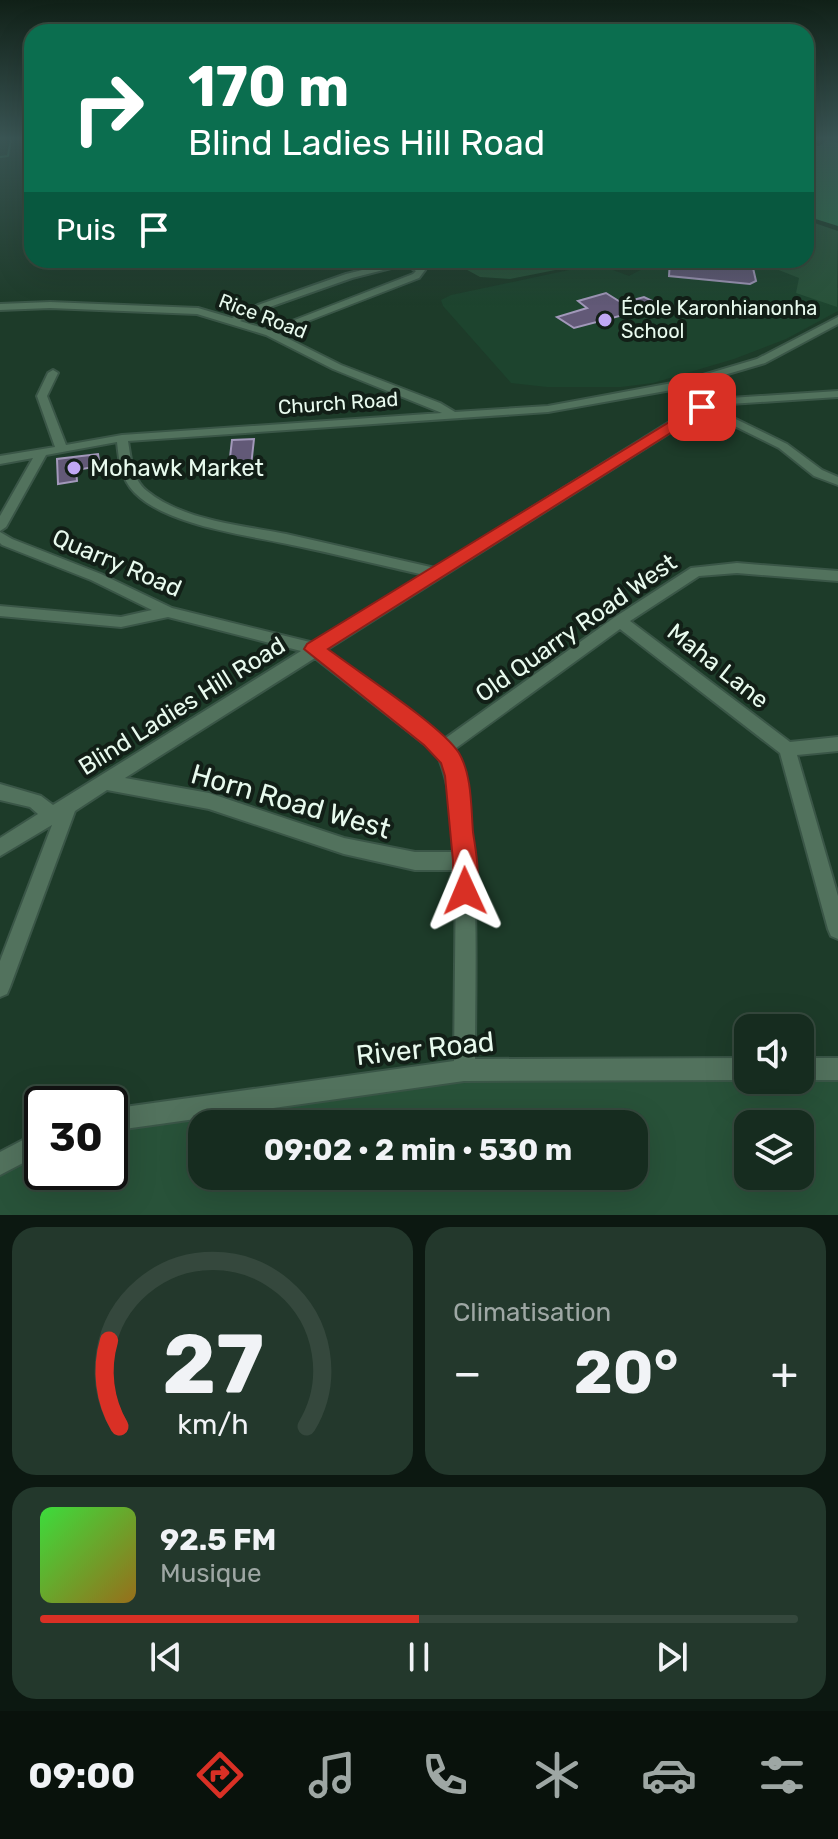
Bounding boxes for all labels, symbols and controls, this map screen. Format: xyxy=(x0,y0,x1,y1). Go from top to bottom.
text: 170 m xyxy=(188,54,349,120)
icon: right xyxy=(56,56,160,160)
text: Blind Ladies Hill Road xyxy=(188,121,545,164)
icon: arrive xyxy=(132,208,176,252)
text: Puis xyxy=(56,212,116,248)
street label: Rice Road xyxy=(216,288,310,344)
place label: École Karonhianonha School xyxy=(621,296,817,343)
marker: École Karonhianonha School xyxy=(596,311,614,329)
pin xyxy=(668,373,736,441)
icon: arrive xyxy=(680,385,724,429)
street label: Church Road xyxy=(277,387,399,419)
place label: Mohawk Market xyxy=(90,454,264,482)
marker: Mohawk Market xyxy=(65,459,83,477)
street label: Quarry Road xyxy=(48,523,186,603)
street label: Old Quarry Road West xyxy=(470,548,682,708)
street label: Maha Lane xyxy=(662,618,774,714)
street label: Blind Ladies Hill Road xyxy=(74,631,290,781)
street label: Horn Road West xyxy=(187,757,394,846)
position arrow xyxy=(423,849,507,933)
map controls xyxy=(734,1014,814,1190)
button: sound xyxy=(734,1014,814,1094)
street label: River Road xyxy=(354,1025,496,1072)
speed limit sign: 30 xyxy=(24,1086,128,1190)
button: layers xyxy=(734,1110,814,1190)
text: 09:02 · 2 min · 530 m xyxy=(264,1132,572,1168)
text: Climatisation xyxy=(453,1297,611,1328)
text: 27 xyxy=(162,1315,263,1414)
text: 20° xyxy=(574,1337,678,1408)
text: − xyxy=(453,1347,482,1399)
text: + xyxy=(771,1347,798,1399)
text: km/h xyxy=(177,1407,248,1441)
text: 92.5 FM xyxy=(160,1522,276,1558)
text: Musique xyxy=(160,1558,262,1589)
icon: previous xyxy=(144,1635,188,1679)
icon: pause xyxy=(397,1635,441,1679)
icon: next xyxy=(650,1635,694,1679)
icon: directions xyxy=(192,1747,248,1803)
icon: music xyxy=(304,1747,360,1803)
icon: phone xyxy=(417,1747,473,1803)
icon: climate xyxy=(529,1747,585,1803)
icon: car xyxy=(641,1747,697,1803)
icon: filters xyxy=(754,1747,810,1803)
text: 09:00 xyxy=(28,1754,135,1797)

